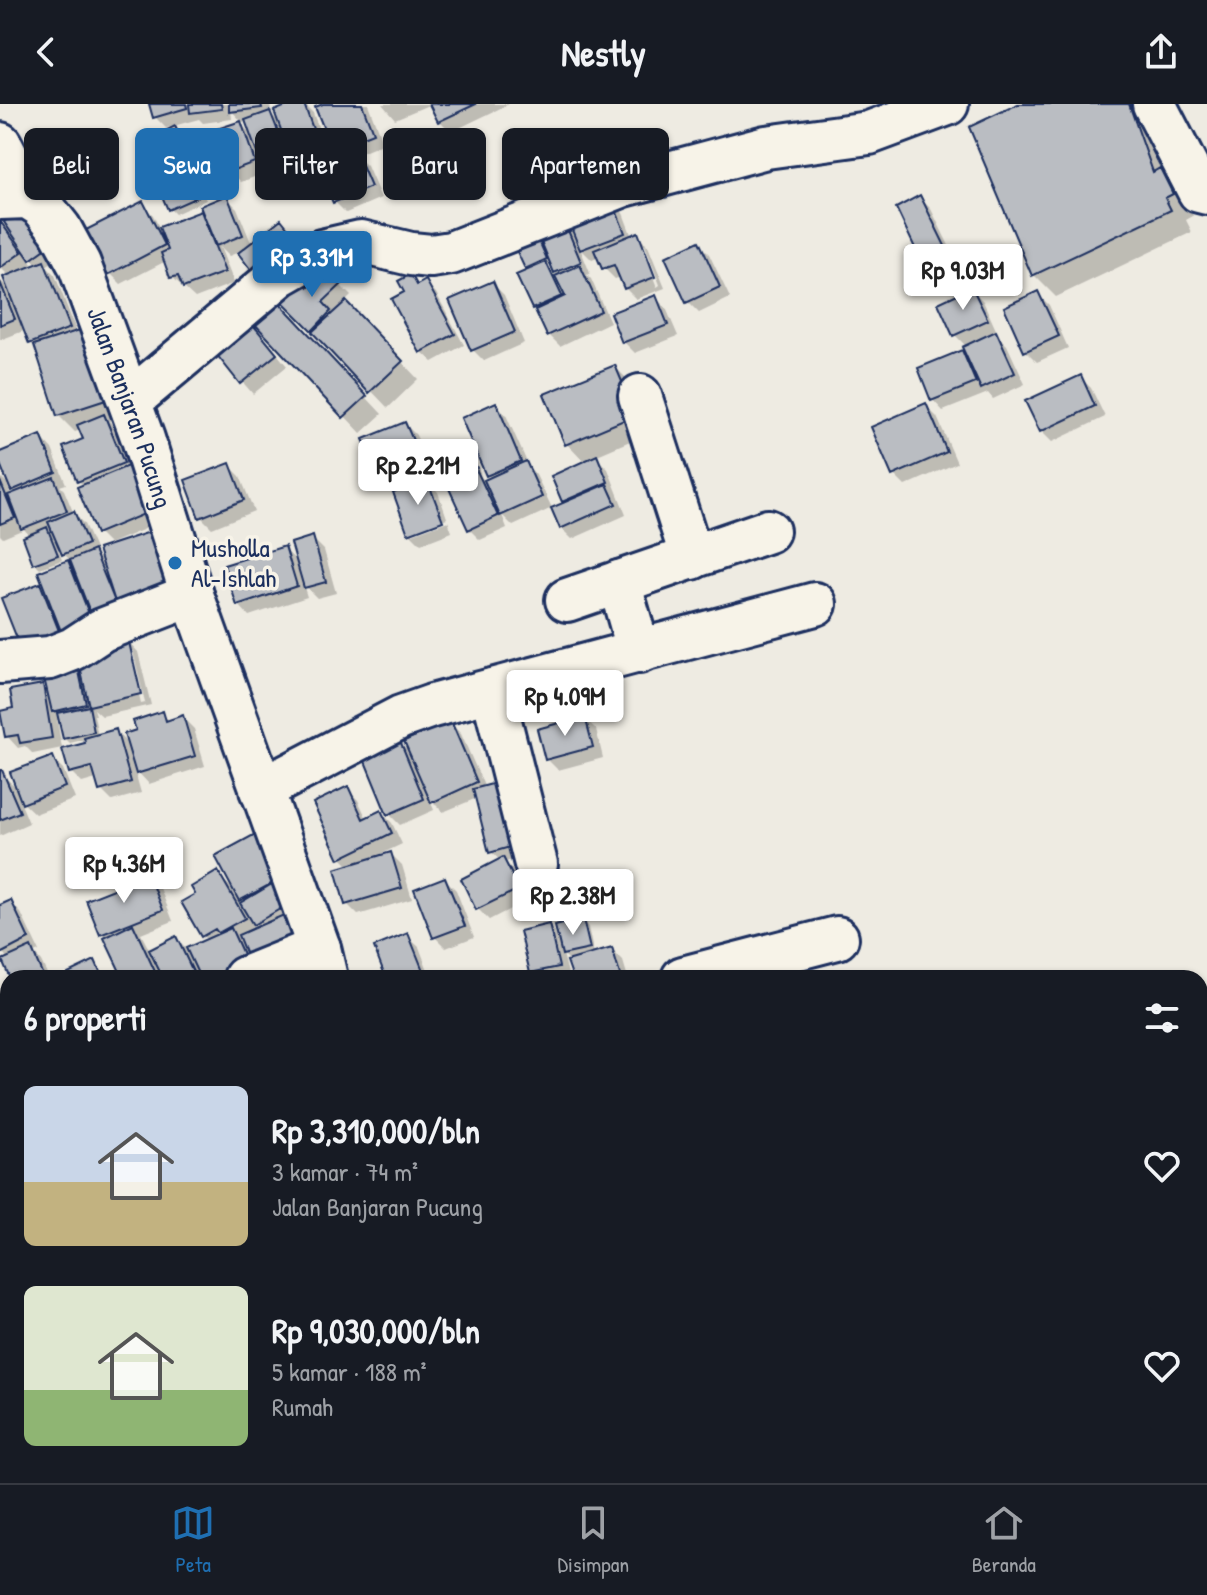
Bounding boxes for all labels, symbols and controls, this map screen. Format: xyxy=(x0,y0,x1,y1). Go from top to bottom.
text: Nestly xyxy=(561,28,646,77)
icon: back xyxy=(24,30,68,74)
icon: share xyxy=(1139,30,1183,74)
chip: Beli xyxy=(24,128,119,200)
chip: Sewa xyxy=(135,128,239,200)
chip: Filter xyxy=(255,128,367,200)
chip: Baru xyxy=(383,128,486,200)
chip: Apartemen xyxy=(502,128,669,200)
pin: Rp 3.31M xyxy=(229,231,395,299)
text: Rp 3.31M xyxy=(271,239,353,274)
pin: Rp 9.03M xyxy=(880,244,1046,312)
text: Rp 9.03M xyxy=(922,252,1004,287)
street label: Jalan Banjaran Pucung xyxy=(79,302,182,512)
pin: Rp 2.21M xyxy=(335,439,501,507)
text: Rp 2.21M xyxy=(376,447,460,482)
place label: Musholla Al-Ishlah xyxy=(191,530,276,595)
marker: Musholla Al-Ishlah xyxy=(166,554,184,572)
pin: Rp 4.09M xyxy=(482,670,648,738)
text: Rp 4.09M xyxy=(525,678,605,713)
pin: Rp 4.36M xyxy=(41,837,207,905)
text: Rp 4.36M xyxy=(83,845,165,880)
pin: Rp 2.38M xyxy=(490,869,656,937)
text: Rp 2.38M xyxy=(530,877,616,912)
text: 6 properti xyxy=(24,995,147,1041)
icon: filters xyxy=(1140,996,1184,1040)
text: Rp 3,310,000/bln xyxy=(272,1108,480,1154)
icon: home xyxy=(88,1118,184,1214)
icon: heart xyxy=(1140,1144,1184,1188)
text: 3 kamar · 74 m² xyxy=(272,1154,418,1189)
text: Jalan Banjaran Pucung xyxy=(272,1189,483,1224)
text: Rp 9,030,000/bln xyxy=(272,1308,480,1354)
icon: home xyxy=(88,1318,184,1414)
icon: heart xyxy=(1140,1344,1184,1388)
text: 5 kamar · 188 m² xyxy=(272,1354,427,1389)
text: Rumah xyxy=(272,1389,333,1424)
tab: Peta xyxy=(171,1501,215,1579)
tab: Disimpan xyxy=(558,1501,629,1579)
tab: Beranda xyxy=(972,1501,1036,1579)

